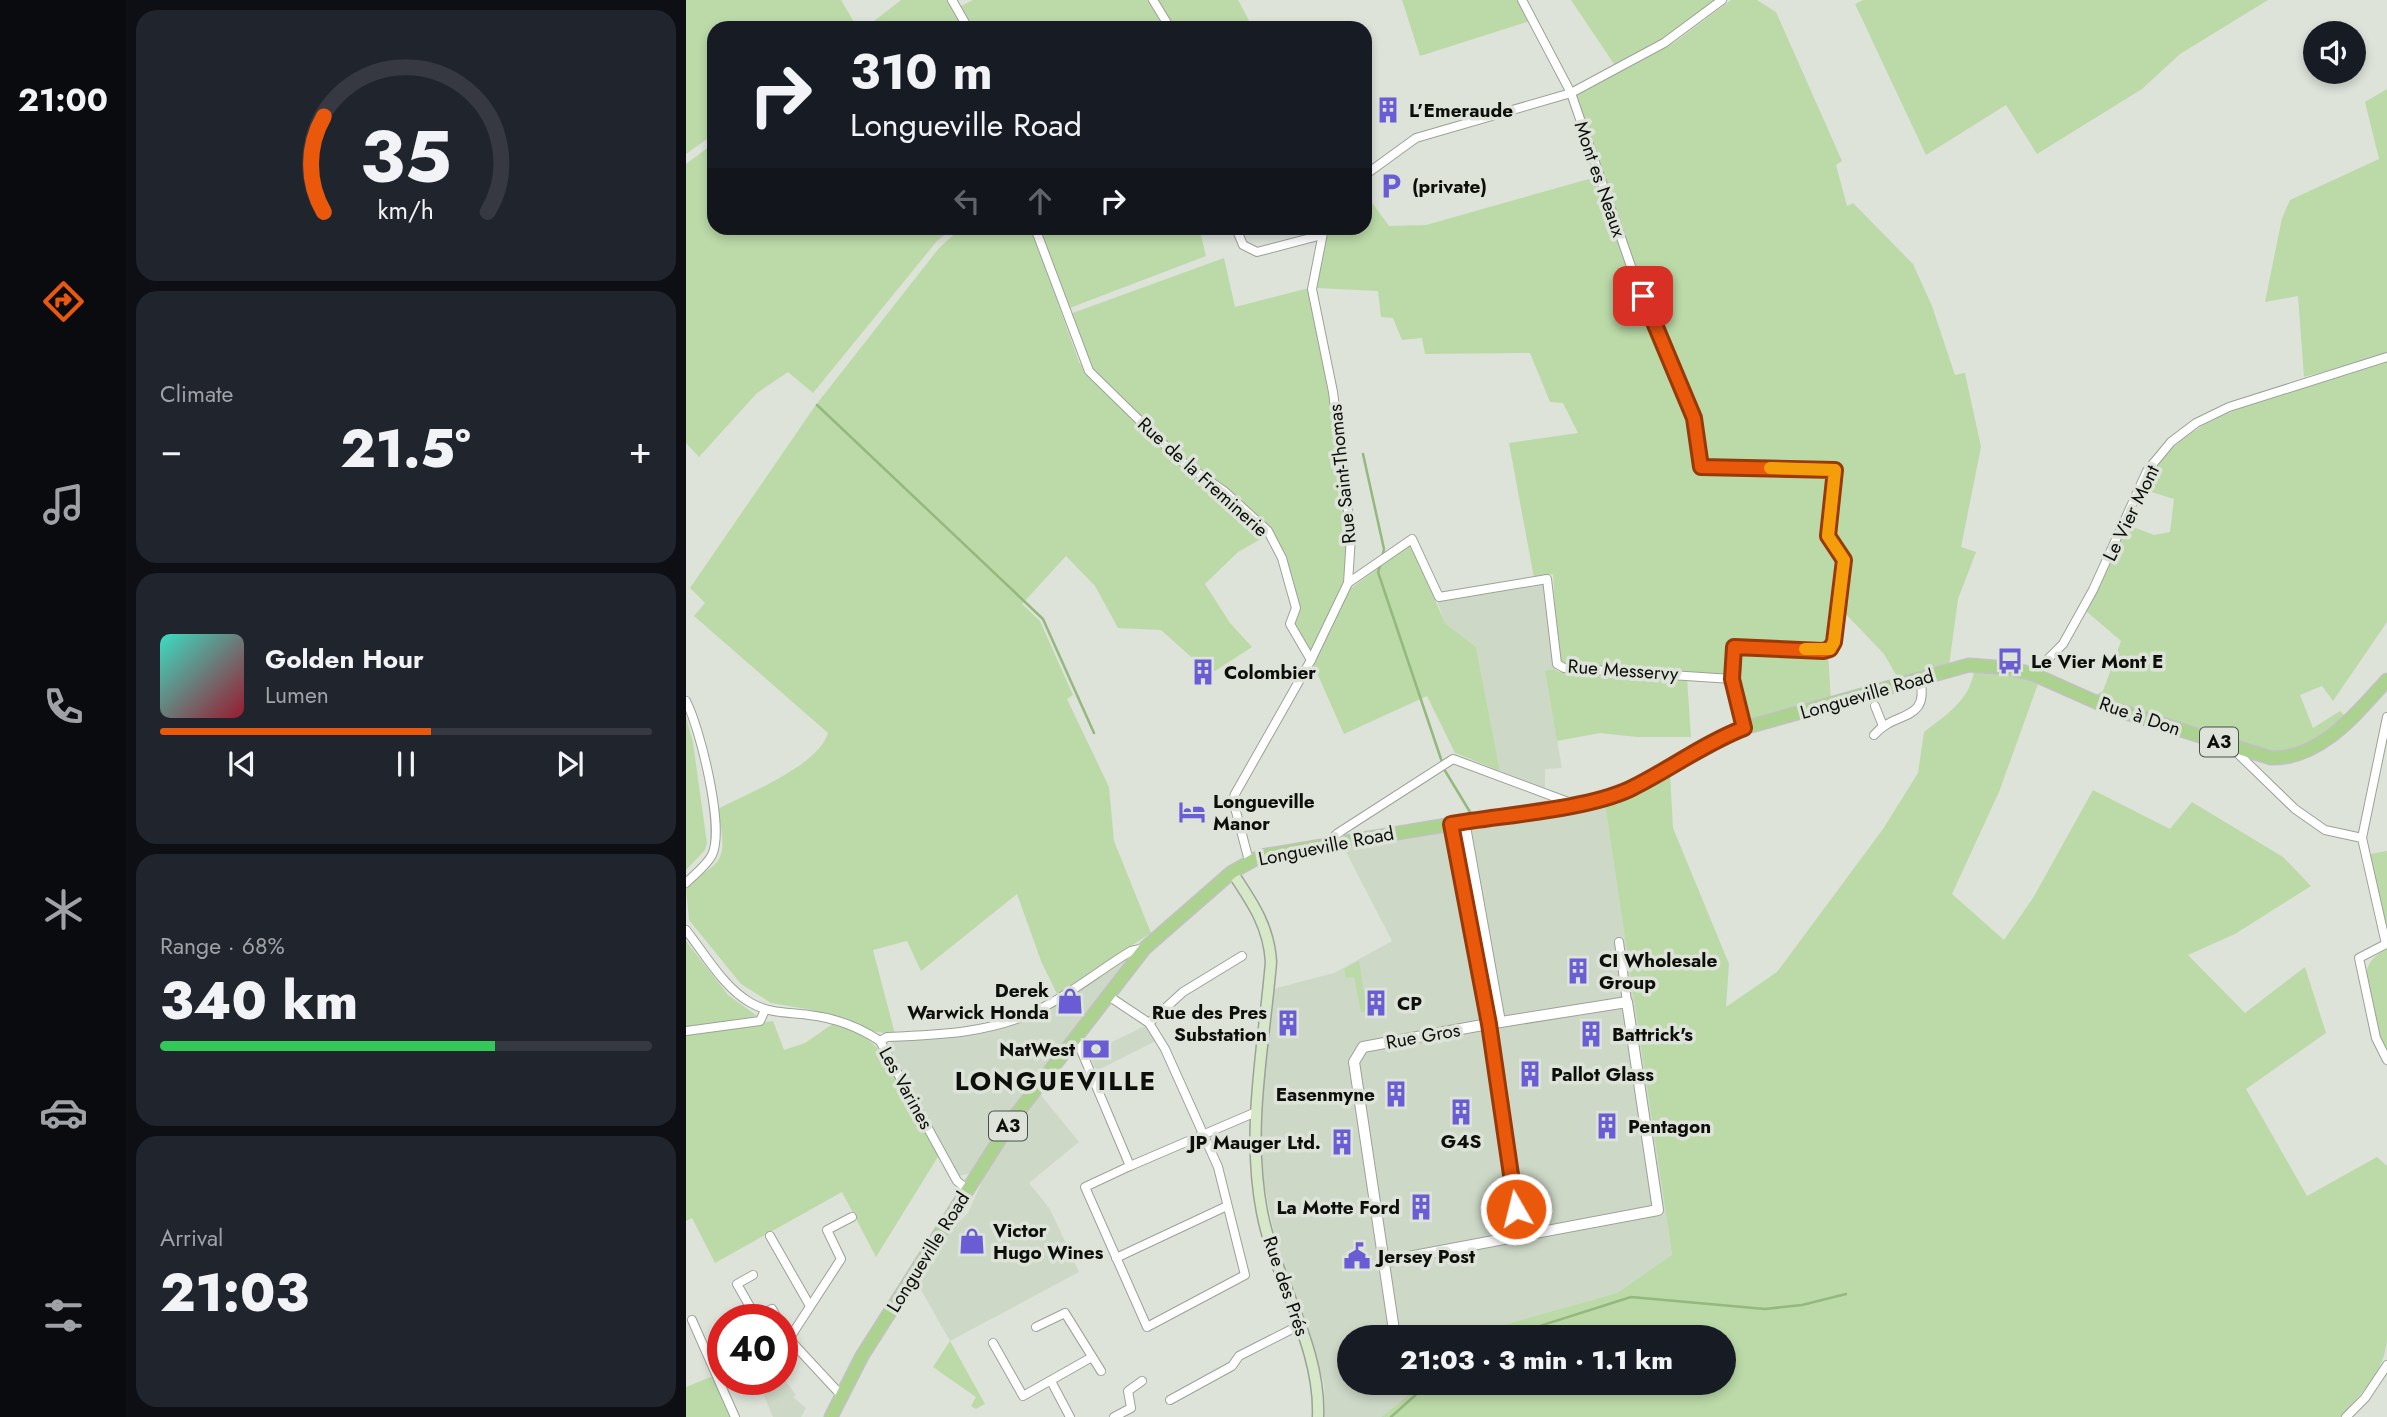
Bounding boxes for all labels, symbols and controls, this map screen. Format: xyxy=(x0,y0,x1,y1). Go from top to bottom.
map controls xyxy=(2303,21,2366,84)
button: sound xyxy=(2303,21,2366,84)
text: 310 m xyxy=(850,37,993,107)
icon: right xyxy=(735,49,826,140)
text: 21:00 xyxy=(18,77,108,123)
building icon: L’Emeraude xyxy=(1373,95,1403,125)
place label: L’Emeraude xyxy=(1409,97,1513,124)
text: Longueville Road xyxy=(850,102,1082,148)
text: 35 xyxy=(360,104,452,209)
street label: Mont es Neaux xyxy=(1568,118,1632,240)
parking icon: (private) xyxy=(1376,171,1406,201)
place label: (private) xyxy=(1412,173,1487,200)
icon: left xyxy=(948,182,986,220)
icon: ahead xyxy=(1021,182,1059,220)
icon: right xyxy=(1094,182,1132,220)
text: km/h xyxy=(378,192,434,228)
pin xyxy=(1613,266,1673,326)
icon: directions xyxy=(39,277,88,326)
icon: arrive xyxy=(1624,277,1662,315)
text: Climate xyxy=(160,377,233,411)
street label: Rue Saint-Thomas xyxy=(1321,403,1363,545)
text: 21.5° xyxy=(340,411,471,487)
street label: Rue de la Freminerie xyxy=(1132,411,1274,543)
text: − xyxy=(160,422,182,477)
text: + xyxy=(629,422,652,477)
street label: Le Vier Mont xyxy=(2096,460,2166,566)
icon: music xyxy=(39,480,88,529)
text: Golden Hour xyxy=(265,640,424,678)
bus stop icon: Le Vier Mont E xyxy=(1995,646,2025,676)
place label: Le Vier Mont E xyxy=(2031,648,2164,675)
street label: Rue Messervy xyxy=(1567,653,1680,687)
building icon: Colombier xyxy=(1188,657,1218,687)
place label: Colombier xyxy=(1224,659,1316,686)
street label: Longueville Road xyxy=(1797,662,1937,726)
text: Lumen xyxy=(265,678,329,712)
icon: phone xyxy=(39,682,88,731)
street label: Rue à Don xyxy=(2096,690,2184,742)
road number: A3 xyxy=(2200,728,2238,756)
icon: previous xyxy=(223,745,261,783)
icon: pause xyxy=(387,745,425,783)
icon: next xyxy=(551,745,589,783)
place label: Longueville Manor xyxy=(1213,788,1315,837)
hotel icon: Longueville Manor xyxy=(1177,797,1207,827)
street label: Longueville Road xyxy=(1256,820,1396,872)
icon: climate xyxy=(39,885,88,934)
text: Range · 68% xyxy=(160,929,285,963)
place label: CI Wholesale Group xyxy=(1599,947,1717,996)
building icon: CI Wholesale Group xyxy=(1563,956,1593,986)
text: 340 km xyxy=(160,963,358,1039)
place label: Derek Warwick Honda xyxy=(907,977,1049,1026)
shop icon: Derek Warwick Honda xyxy=(1055,986,1085,1016)
building icon: CP xyxy=(1361,988,1391,1018)
place label: CP xyxy=(1397,990,1422,1017)
place label: Rue des Pres Substation xyxy=(1152,999,1267,1048)
building icon: Rue des Pres Substation xyxy=(1273,1008,1303,1038)
street label: Rue Gros xyxy=(1384,1016,1463,1056)
building icon: Battrick's xyxy=(1576,1019,1606,1049)
place label: Battrick's xyxy=(1612,1021,1693,1048)
bank icon: NatWest xyxy=(1081,1034,1111,1064)
place label: NatWest xyxy=(999,1036,1075,1063)
street label: Les Varines xyxy=(872,1042,940,1134)
building icon: Pallot Glass xyxy=(1515,1059,1545,1089)
place label: Pallot Glass xyxy=(1551,1061,1654,1088)
district label: LONGUEVILLE xyxy=(955,1062,1157,1100)
building icon: Easenmyne xyxy=(1381,1079,1411,1109)
place label: Easenmyne xyxy=(1276,1081,1375,1108)
icon: car xyxy=(39,1088,88,1137)
building icon: G4S xyxy=(1446,1097,1476,1127)
building icon: Pentagon xyxy=(1592,1111,1622,1141)
road number: A3 xyxy=(989,1112,1027,1140)
place label: Pentagon xyxy=(1628,1113,1711,1140)
building icon: JP Mauger Ltd. xyxy=(1327,1127,1357,1157)
place label: G4S xyxy=(1441,1128,1481,1155)
place label: JP Mauger Ltd. xyxy=(1185,1129,1321,1156)
position arrow xyxy=(1479,1172,1553,1246)
street label: Longueville Road xyxy=(880,1186,976,1318)
building icon: La Motte Ford xyxy=(1406,1192,1436,1222)
place label: La Motte Ford xyxy=(1277,1194,1400,1221)
place label: Victor Hugo Wines xyxy=(992,1217,1104,1266)
text: Arrival xyxy=(160,1221,223,1255)
shop icon: Victor Hugo Wines xyxy=(957,1226,987,1256)
street label: Rue des Prés xyxy=(1256,1233,1316,1340)
public building icon: Jersey Post xyxy=(1342,1241,1372,1271)
place label: Jersey Post xyxy=(1374,1243,1475,1270)
text: 21:03 xyxy=(160,1255,309,1331)
icon: filters xyxy=(39,1291,88,1340)
speed limit sign: 40 xyxy=(707,1304,798,1395)
text: 21:03 · 3 min · 1.1 km xyxy=(1400,1341,1673,1379)

